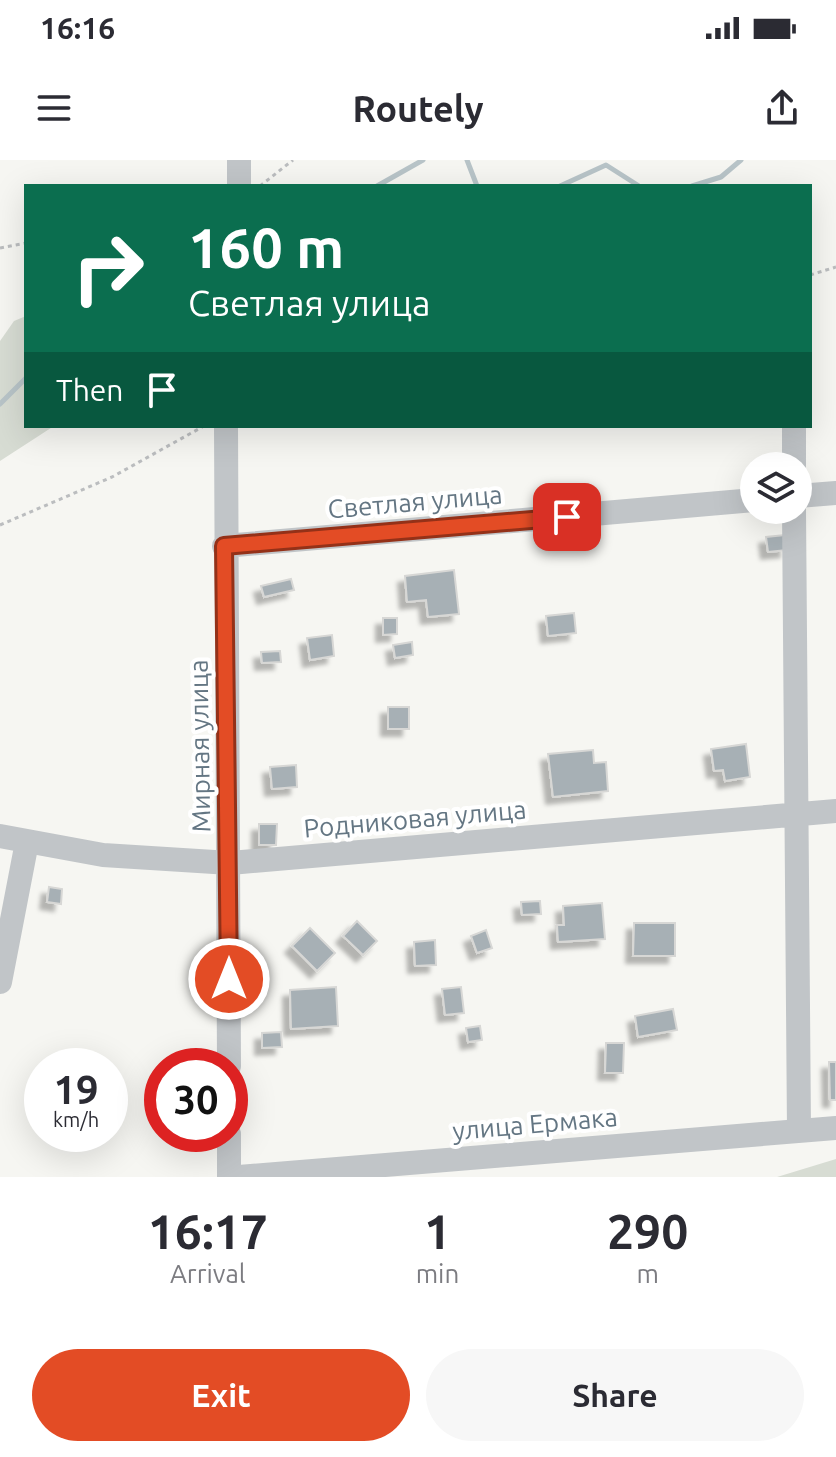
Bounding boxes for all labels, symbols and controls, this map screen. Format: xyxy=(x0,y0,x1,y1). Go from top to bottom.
text: 16:16 xyxy=(40,11,115,45)
icon: menu xyxy=(32,86,76,130)
icon: share xyxy=(760,86,804,130)
text: Routely xyxy=(352,88,484,129)
icon: right xyxy=(56,216,160,320)
text: 160 m xyxy=(188,216,344,279)
text: Светлая улица xyxy=(188,282,431,323)
icon: arrive xyxy=(140,368,184,412)
text: Then xyxy=(56,373,124,407)
map controls xyxy=(740,452,812,524)
button: layers xyxy=(740,452,812,524)
street label: Светлая улица xyxy=(326,479,503,524)
pin xyxy=(533,483,601,551)
icon: arrive xyxy=(545,495,589,539)
street label: Мирная улица xyxy=(183,659,216,833)
street label: Родниковая улица xyxy=(303,794,527,843)
position arrow xyxy=(187,937,271,1021)
speed limit sign: 30 xyxy=(144,1048,248,1152)
text: 19 xyxy=(53,1067,99,1112)
street label: улица Ермака xyxy=(451,1102,619,1145)
text: km/h xyxy=(53,1108,99,1131)
text: 16:17 xyxy=(148,1204,268,1258)
text: 1 xyxy=(424,1204,451,1258)
text: 290 xyxy=(607,1204,688,1258)
text: Arrival xyxy=(170,1259,246,1288)
text: min xyxy=(416,1259,459,1288)
text: m xyxy=(636,1259,659,1288)
button: Exit xyxy=(32,1349,410,1441)
button: Share xyxy=(426,1349,804,1441)

